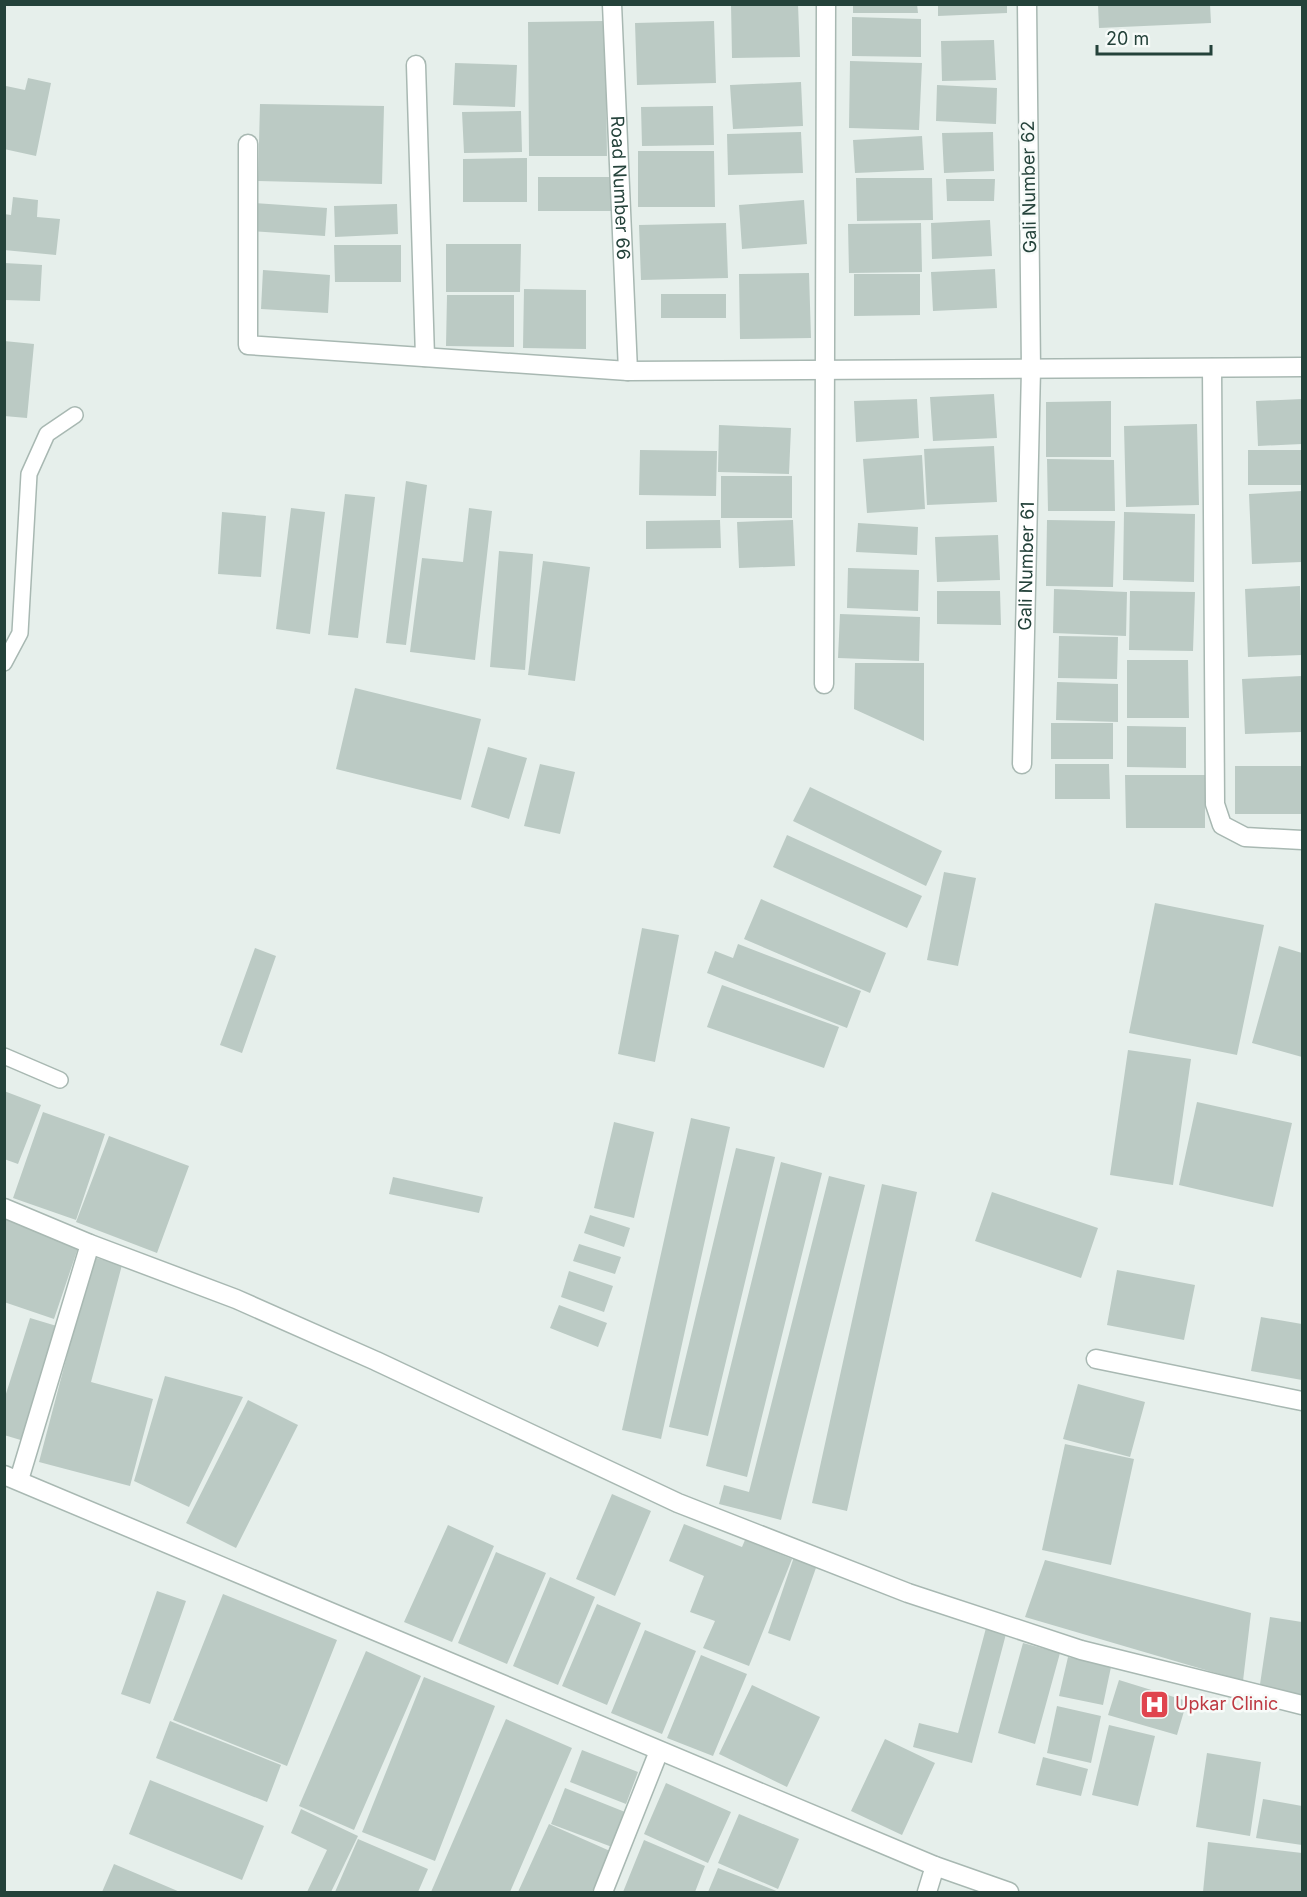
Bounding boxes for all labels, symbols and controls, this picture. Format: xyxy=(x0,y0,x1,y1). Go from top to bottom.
scale bar xyxy=(1097,18,1211,56)
text: 20 m xyxy=(1106,28,1149,49)
street label: Road Number 66 xyxy=(607,115,634,260)
street label: Gali Number 62 xyxy=(1017,120,1040,254)
street label: Gali Number 61 xyxy=(1014,501,1038,631)
hospital icon: Upkar Clinic xyxy=(1138,1688,1170,1720)
place label: Upkar Clinic xyxy=(1175,1693,1278,1714)

